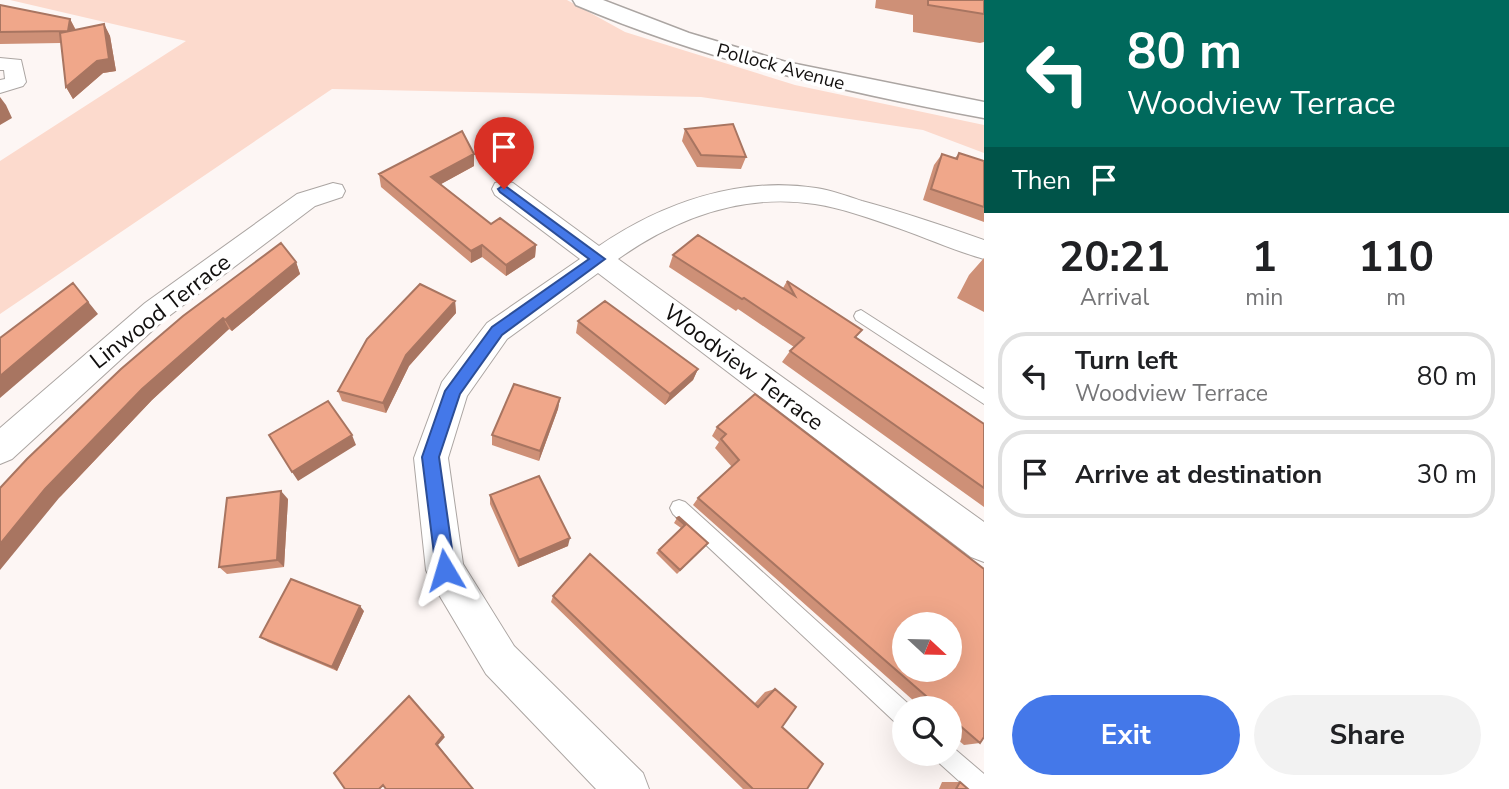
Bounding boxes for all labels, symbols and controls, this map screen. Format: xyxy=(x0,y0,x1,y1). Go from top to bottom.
text: 80 m xyxy=(1127,18,1242,85)
icon: left xyxy=(1012,28,1103,119)
street label: Pollock Avenue xyxy=(714,37,848,97)
text: Woodview Terrace xyxy=(1127,82,1396,125)
pin xyxy=(474,117,534,189)
icon: arrive xyxy=(485,128,523,166)
icon: arrive xyxy=(1085,161,1123,199)
text: Then xyxy=(1012,163,1071,198)
text: 20:21 xyxy=(1059,229,1170,286)
text: 1 xyxy=(1252,229,1277,286)
text: 110 xyxy=(1358,229,1434,286)
street label: Linwood Terrace xyxy=(84,247,237,376)
text: Arrival xyxy=(1080,282,1149,313)
text: min xyxy=(1245,282,1283,313)
text: m xyxy=(1386,282,1406,313)
street label: Woodview Terrace xyxy=(657,297,830,438)
text: Turn left xyxy=(1075,343,1178,378)
icon: left xyxy=(1016,357,1054,395)
text: 80 m xyxy=(1417,359,1477,394)
text: Woodview Terrace xyxy=(1075,378,1268,409)
icon: arrive xyxy=(1016,455,1054,493)
text: Arrive at destination xyxy=(1075,457,1322,492)
text: 30 m xyxy=(1417,457,1477,492)
position arrow xyxy=(408,533,482,607)
north arrow xyxy=(892,612,962,682)
map controls xyxy=(892,612,962,766)
button: Exit xyxy=(1012,695,1240,775)
button: Share xyxy=(1254,695,1481,775)
button: search xyxy=(892,696,962,766)

